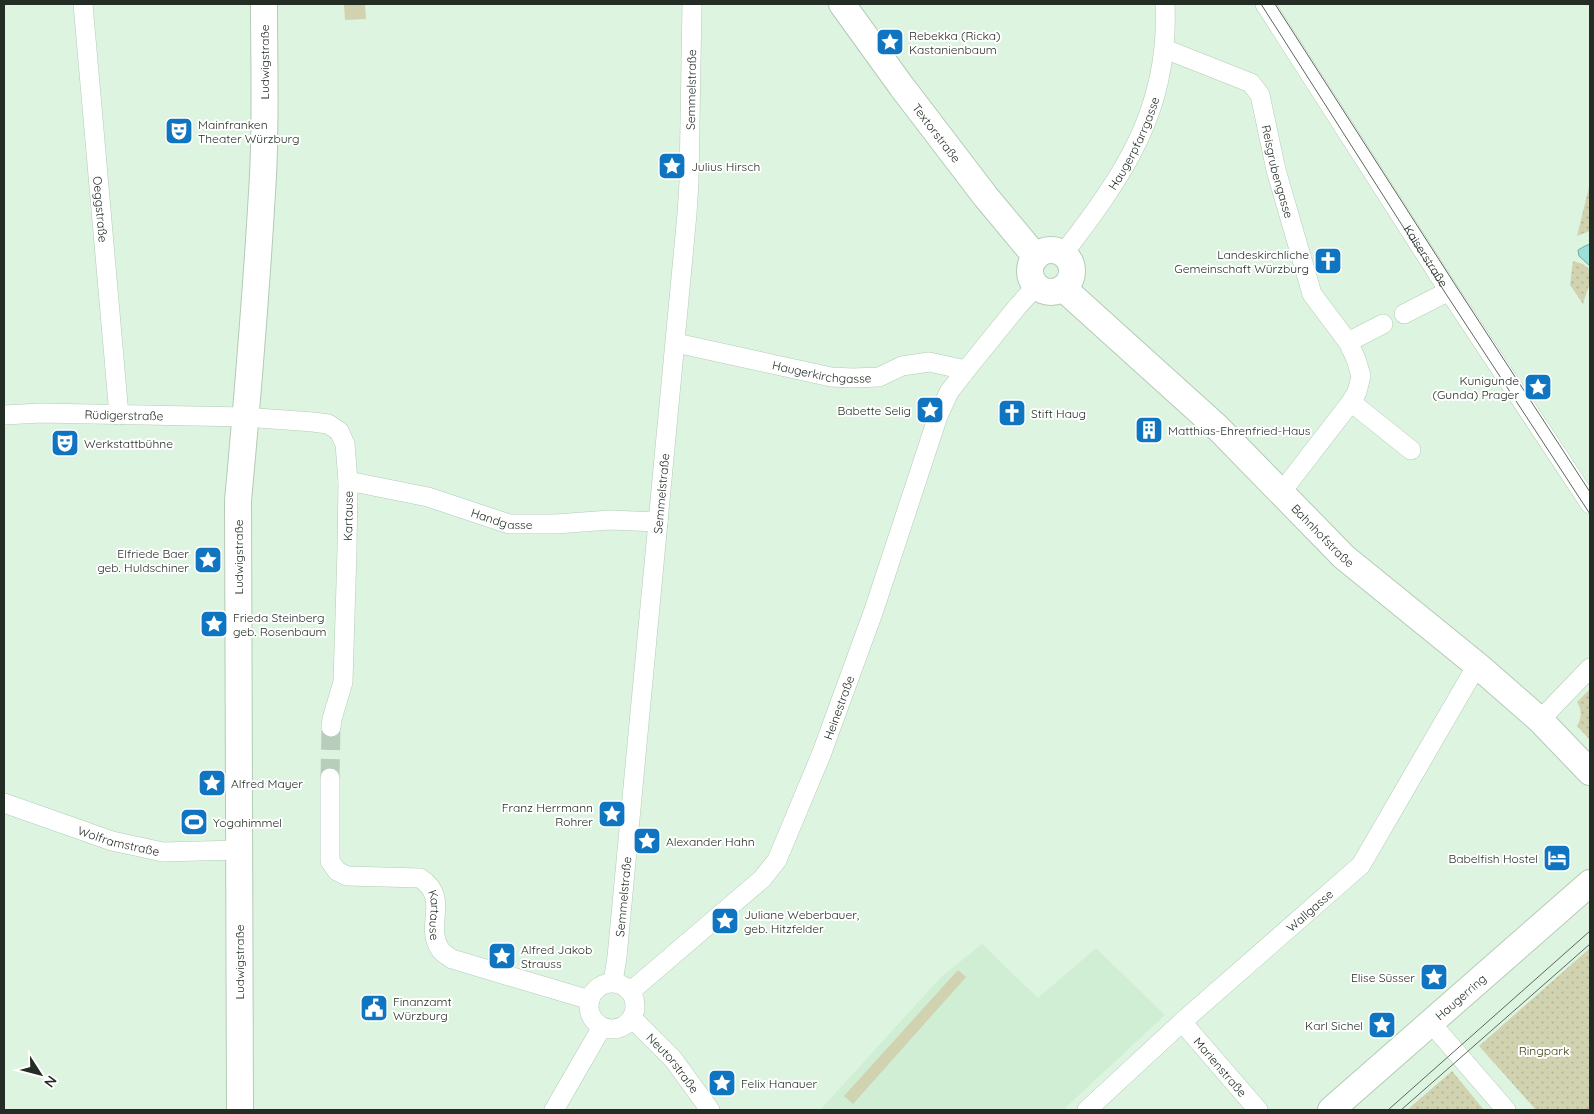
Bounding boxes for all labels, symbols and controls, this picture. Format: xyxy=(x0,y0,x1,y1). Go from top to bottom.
street label: Ludwigstraße xyxy=(257,24,272,99)
place icon: Rebekka (Ricka) Kastanienbaum xyxy=(875,27,905,57)
place label: Rebekka (Ricka) Kastanienbaum xyxy=(909,28,1001,57)
street label: Semmelstraße xyxy=(682,49,699,130)
street label: Haugerpfarrgasse xyxy=(1104,95,1162,192)
street label: Textorstraße xyxy=(910,100,964,165)
theatre icon: Mainfranken Theater Würzburg xyxy=(164,116,194,146)
place label: Mainfranken Theater Würzburg xyxy=(198,117,300,146)
street label: Reisgrubengasse xyxy=(1259,123,1297,220)
place icon: Julius Hirsch xyxy=(657,151,687,181)
place label: Julius Hirsch xyxy=(691,159,760,174)
street label: Oeggstraße xyxy=(91,175,111,243)
street label: Kaiserstraße xyxy=(1401,222,1452,290)
church icon: Landeskirchliche Gemeinschaft Würzburg xyxy=(1313,246,1343,276)
place label: Landeskirchliche Gemeinschaft Würzburg xyxy=(1174,247,1309,276)
street label: Haugerkirchgasse xyxy=(771,357,872,386)
place icon: Kunigunde (Gunda) Prager xyxy=(1523,372,1553,402)
place label: Kunigunde (Gunda) Prager xyxy=(1433,373,1519,402)
place icon: Babette Selig xyxy=(915,395,945,425)
church icon: Stift Haug xyxy=(997,398,1027,428)
place label: Babette Selig xyxy=(837,403,911,418)
street label: Rüdigerstraße xyxy=(84,406,164,423)
place label: Stift Haug xyxy=(1031,406,1086,421)
building icon: Matthias-Ehrenfried-Haus xyxy=(1134,415,1164,445)
place label: Matthias-Ehrenfried-Haus xyxy=(1168,423,1311,438)
theatre icon: Werkstattbühne xyxy=(50,428,80,458)
place label: Werkstattbühne xyxy=(84,436,173,451)
street label: Semmelstraße xyxy=(649,452,672,534)
street label: Kartause xyxy=(340,490,356,541)
street label: Bahnhofstraße xyxy=(1289,501,1358,570)
street label: Handgasse xyxy=(469,504,533,532)
street label: Ludwigstraße xyxy=(231,519,246,594)
place icon: Elfriede Baer geb. Huldschiner xyxy=(193,545,223,575)
place label: Elfriede Baer geb. Huldschiner xyxy=(97,546,189,575)
place icon: Frieda Steinberg geb. Rosenbaum xyxy=(199,609,229,639)
place label: Frieda Steinberg geb. Rosenbaum xyxy=(233,610,327,639)
street label: Heinestraße xyxy=(820,673,857,742)
place icon: Alfred Mayer xyxy=(197,768,227,798)
place label: Alfred Mayer xyxy=(231,776,303,791)
place icon: Franz Herrmann Rohrer xyxy=(597,799,627,829)
place label: Franz Herrmann Rohrer xyxy=(502,800,593,829)
sports icon: Yogahimmel xyxy=(179,807,209,837)
place label: Yogahimmel xyxy=(213,815,282,830)
street label: Wolframstraße xyxy=(76,822,161,859)
place icon: Alexander Hahn xyxy=(632,826,662,856)
place label: Alexander Hahn xyxy=(666,834,755,849)
hotel icon: Babelfish Hostel xyxy=(1542,843,1572,873)
place label: Babelfish Hostel xyxy=(1448,851,1538,866)
street label: Semmelstraße xyxy=(611,856,634,937)
street label: Wallgasse xyxy=(1283,886,1336,935)
street label: Kartause xyxy=(425,887,443,941)
place icon: Juliane Weberbauer, geb. Hitzfelder xyxy=(710,906,740,936)
place label: Juliane Weberbauer, geb. Hitzfelder xyxy=(744,907,859,936)
street label: Ludwigstraße xyxy=(232,924,247,999)
place icon: Alfred Jakob Strauss xyxy=(487,941,517,971)
place label: Alfred Jakob Strauss xyxy=(521,942,592,971)
place icon: Elise Süsser xyxy=(1419,962,1449,992)
place label: Elise Süsser xyxy=(1351,970,1415,985)
street label: Haugerring xyxy=(1432,970,1489,1023)
public building icon: Finanzamt Würzburg xyxy=(359,993,389,1023)
place label: Finanzamt Würzburg xyxy=(393,994,452,1023)
place icon: Karl Sichel xyxy=(1367,1010,1397,1040)
place label: Karl Sichel xyxy=(1305,1018,1363,1033)
street label: Neutorstraße xyxy=(644,1030,703,1096)
street label: Marienstraße xyxy=(1191,1034,1250,1100)
park label: Ringpark xyxy=(1519,1043,1569,1058)
north arrow xyxy=(15,1049,65,1099)
place icon: Felix Hanauer xyxy=(707,1068,737,1098)
text: N xyxy=(40,1072,61,1091)
place label: Felix Hanauer xyxy=(741,1076,817,1091)

